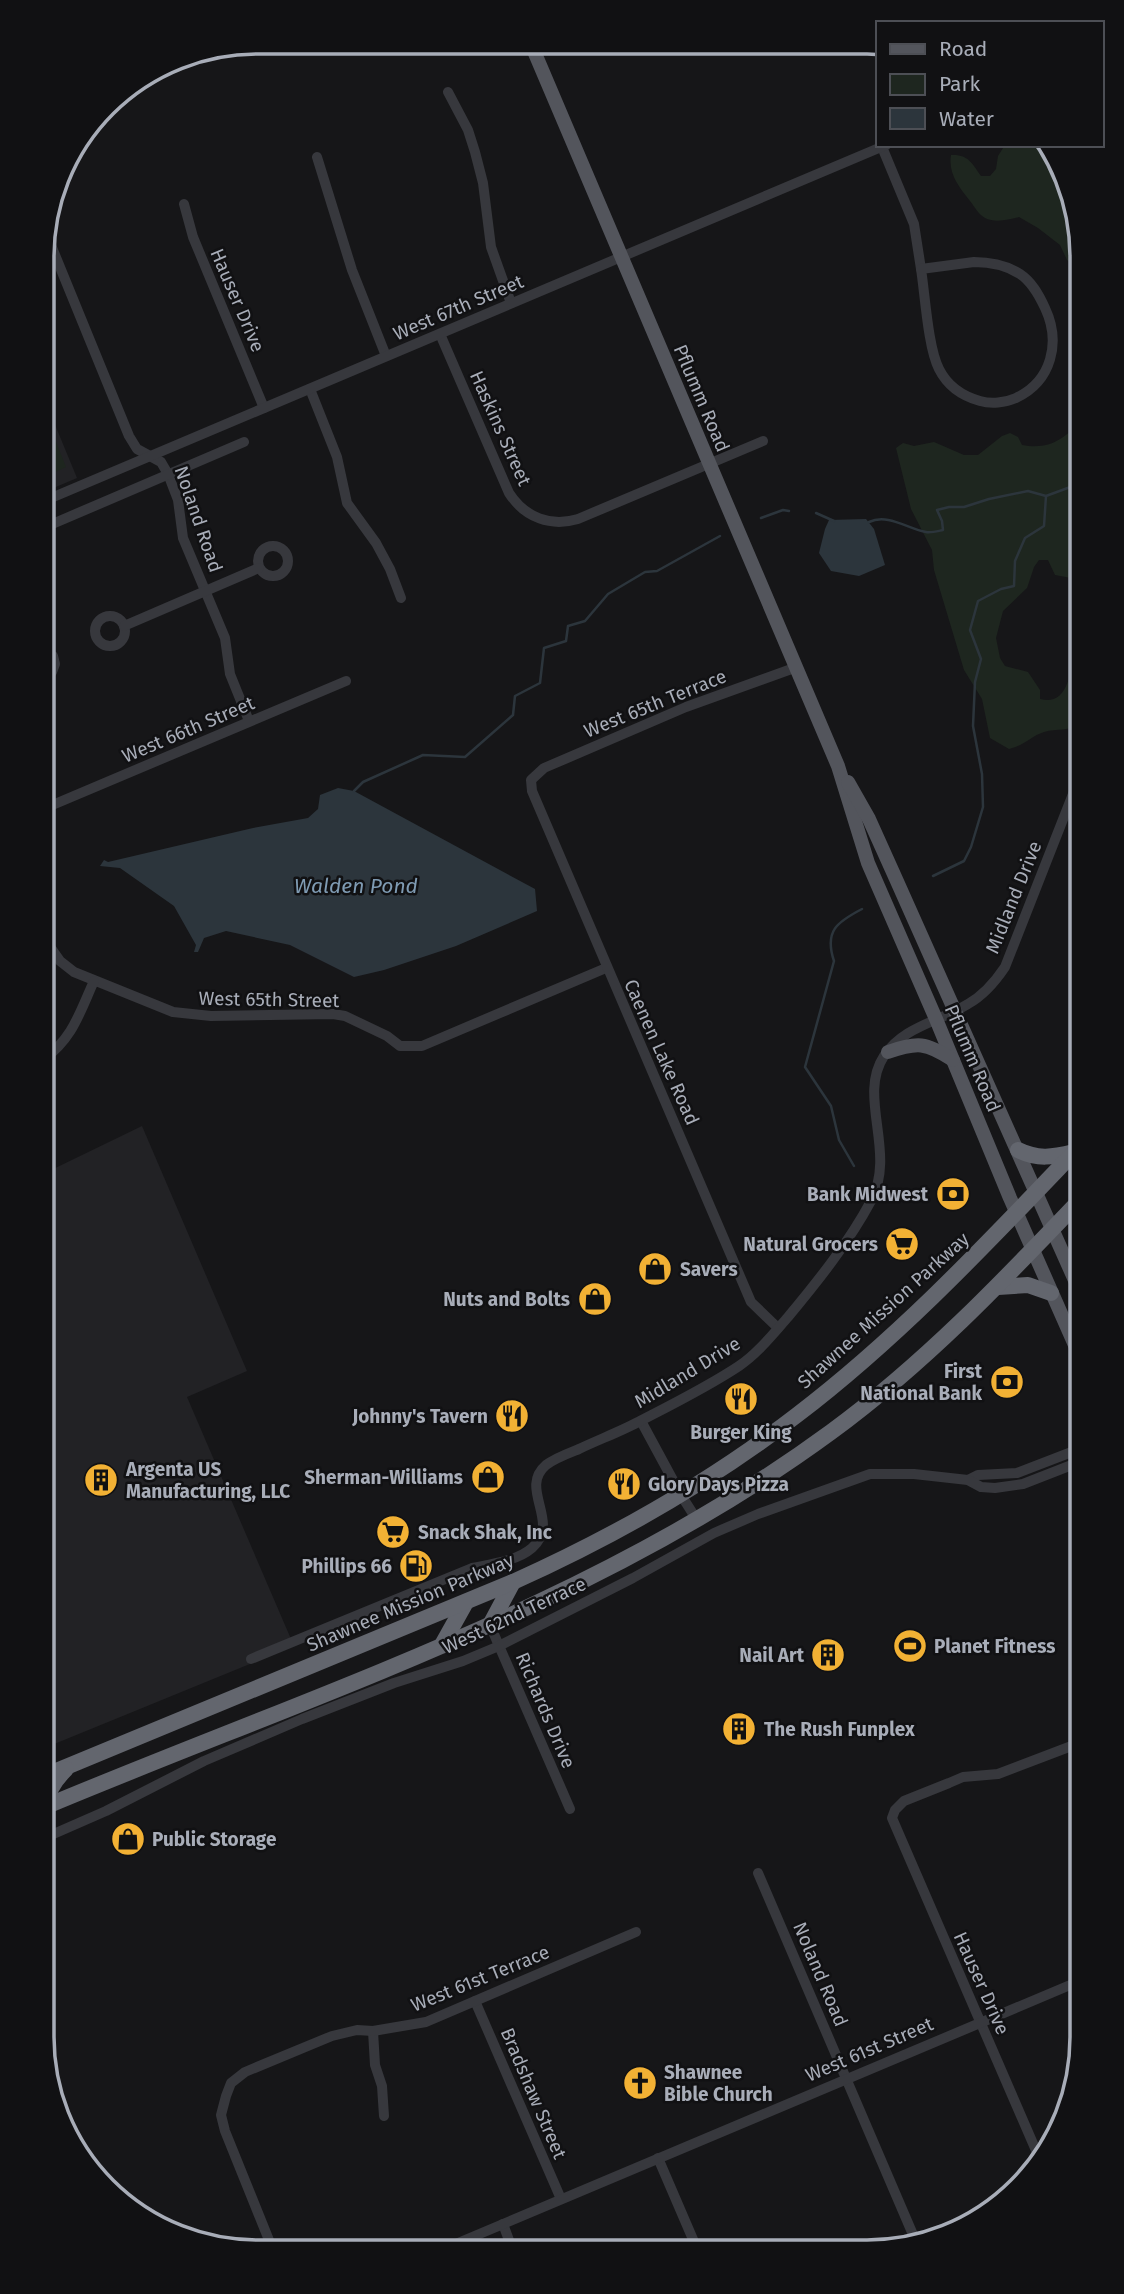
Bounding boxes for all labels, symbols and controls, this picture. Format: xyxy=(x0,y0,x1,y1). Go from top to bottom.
legend xyxy=(876,21,1103,147)
text: Road xyxy=(939,36,987,62)
text: Park xyxy=(939,71,981,97)
text: Water xyxy=(939,106,994,132)
street label: Hauser Drive xyxy=(205,245,270,356)
street label: West 67th Street xyxy=(390,270,527,345)
street label: Pflumm Road xyxy=(669,341,735,455)
street label: Haskins Street xyxy=(465,367,536,489)
street label: Noland Road xyxy=(170,463,228,575)
street label: West 65th Terrace xyxy=(581,664,730,743)
street label: West 66th Street xyxy=(119,691,258,768)
street label: Midland Drive xyxy=(980,838,1046,957)
water label: Walden Pond xyxy=(294,873,418,899)
street label: Caenen Lake Road xyxy=(619,976,704,1129)
street label: West 65th Street xyxy=(198,987,340,1012)
street label: Pflumm Road xyxy=(940,1001,1006,1115)
bank icon: Bank Midwest xyxy=(934,1175,972,1213)
place label: Bank Midwest xyxy=(807,1183,929,1206)
supermarket icon: Natural Grocers xyxy=(883,1225,921,1263)
street label: Shawnee Mission Parkway xyxy=(793,1227,974,1393)
place label: Natural Grocers xyxy=(743,1233,878,1256)
shop icon: Savers xyxy=(636,1250,674,1288)
place label: Savers xyxy=(680,1258,738,1281)
shop icon: Nuts and Bolts xyxy=(576,1280,614,1318)
place label: Nuts and Bolts xyxy=(443,1288,570,1311)
street label: Midland Drive xyxy=(630,1332,744,1413)
place label: First National Bank xyxy=(860,1360,983,1405)
bank icon: First National Bank xyxy=(988,1363,1026,1401)
restaurant icon: Burger King xyxy=(722,1380,760,1418)
restaurant icon: Johnny's Tavern xyxy=(493,1397,531,1435)
place label: Johnny's Tavern xyxy=(351,1405,488,1428)
place label: Burger King xyxy=(690,1421,792,1444)
place label: Argenta US Manufacturing, LLC xyxy=(125,1458,290,1503)
shop icon: Sherman-Williams xyxy=(469,1458,507,1496)
building icon: Argenta US Manufacturing, LLC xyxy=(82,1461,120,1499)
restaurant icon: Glory Days Pizza xyxy=(605,1465,643,1503)
place label: Sherman-Williams xyxy=(304,1466,463,1489)
place label: Glory Days Pizza xyxy=(648,1473,789,1496)
supermarket icon: Snack Shak, Inc xyxy=(374,1513,412,1551)
place label: Snack Shak, Inc xyxy=(418,1521,552,1544)
fuel station icon: Phillips 66 xyxy=(397,1547,435,1585)
street label: Shawnee Mission Parkway xyxy=(303,1548,518,1657)
place label: Phillips 66 xyxy=(302,1555,392,1578)
street label: West 62nd Terrace xyxy=(439,1572,590,1659)
sports icon: Planet Fitness xyxy=(891,1627,929,1665)
place label: Planet Fitness xyxy=(934,1635,1056,1658)
building icon: Nail Art xyxy=(809,1636,847,1674)
place label: Nail Art xyxy=(739,1644,805,1667)
street label: Richards Drive xyxy=(511,1649,580,1772)
building icon: The Rush Funplex xyxy=(720,1710,758,1748)
place label: The Rush Funplex xyxy=(764,1718,915,1741)
shop icon: Public Storage xyxy=(109,1820,147,1858)
place label: Public Storage xyxy=(152,1828,276,1851)
street label: Noland Road xyxy=(788,1919,853,2030)
street label: Hauser Drive xyxy=(949,1928,1015,2038)
street label: West 61st Terrace xyxy=(408,1940,553,2017)
street label: West 61st Street xyxy=(802,2012,937,2087)
street label: Bradshaw Street xyxy=(496,2024,572,2162)
place label: Shawnee Bible Church xyxy=(664,2061,773,2106)
church icon: Shawnee Bible Church xyxy=(621,2064,659,2102)

